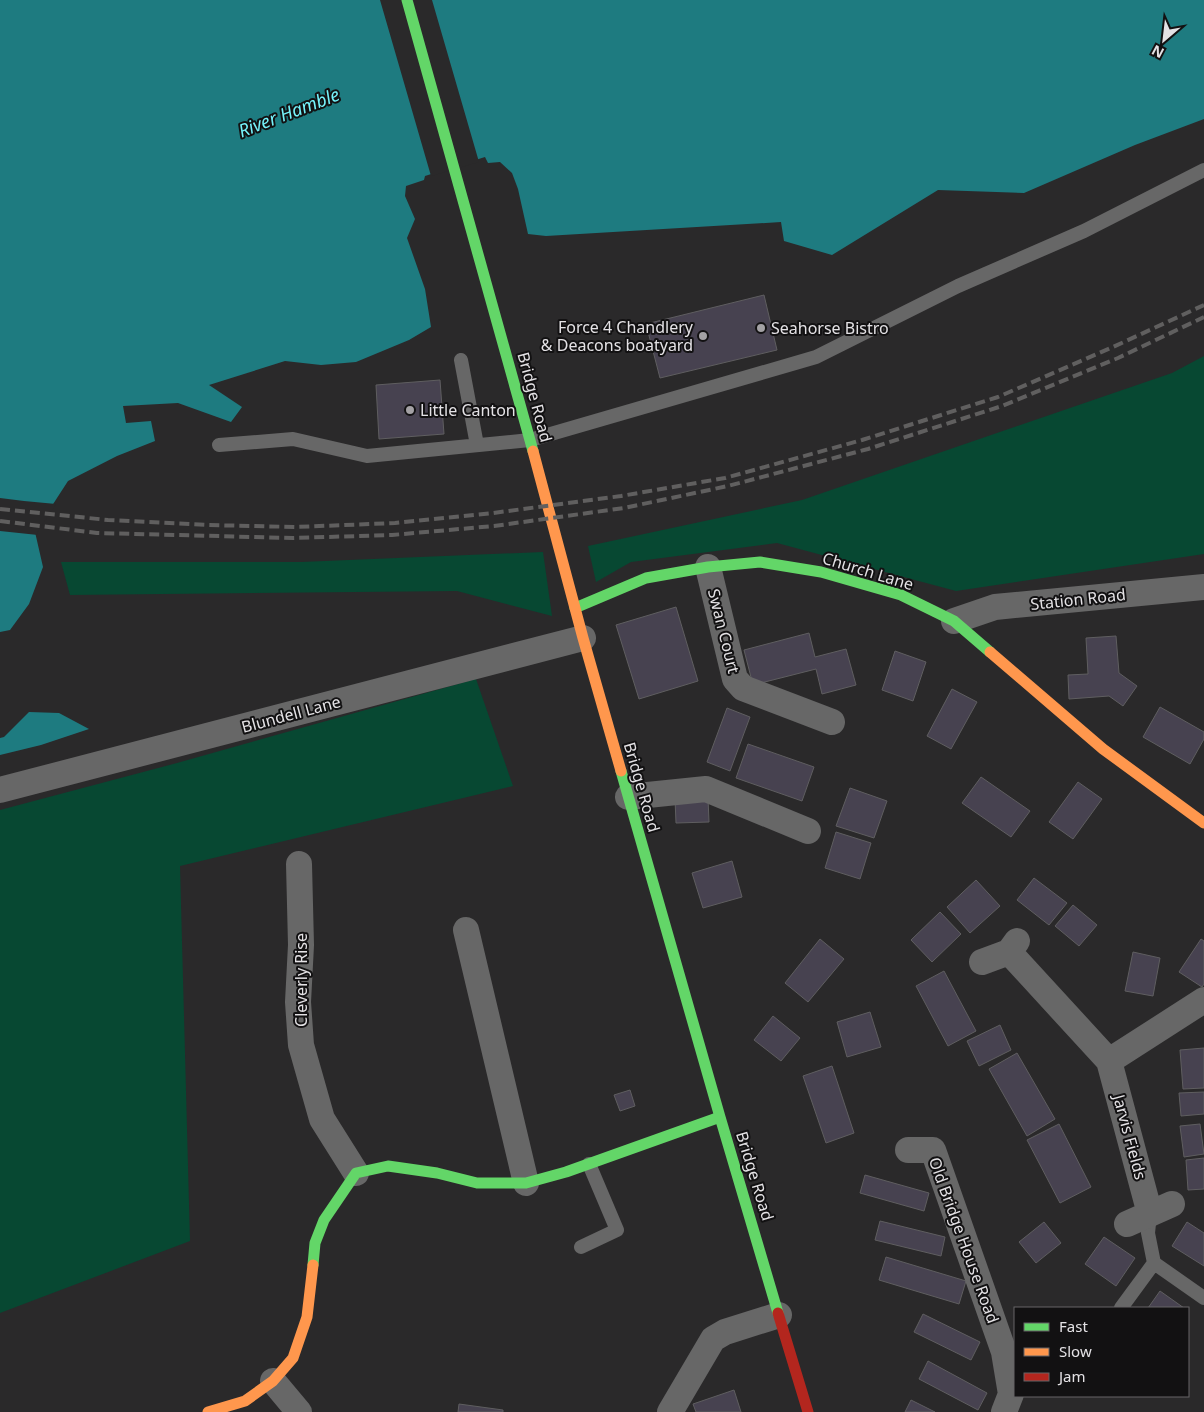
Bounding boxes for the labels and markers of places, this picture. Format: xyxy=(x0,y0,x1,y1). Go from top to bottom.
place label: Force 4 Chandlery & Deacons boatyard xyxy=(541,316,694,356)
place label: Seahorse Bistro xyxy=(771,317,889,339)
marker: Seahorse Bistro xyxy=(755,322,767,334)
marker: Force 4 Chandlery & Deacons boatyard xyxy=(697,330,709,342)
place label: Little Canton xyxy=(420,399,516,421)
marker: Little Canton xyxy=(404,404,416,416)

